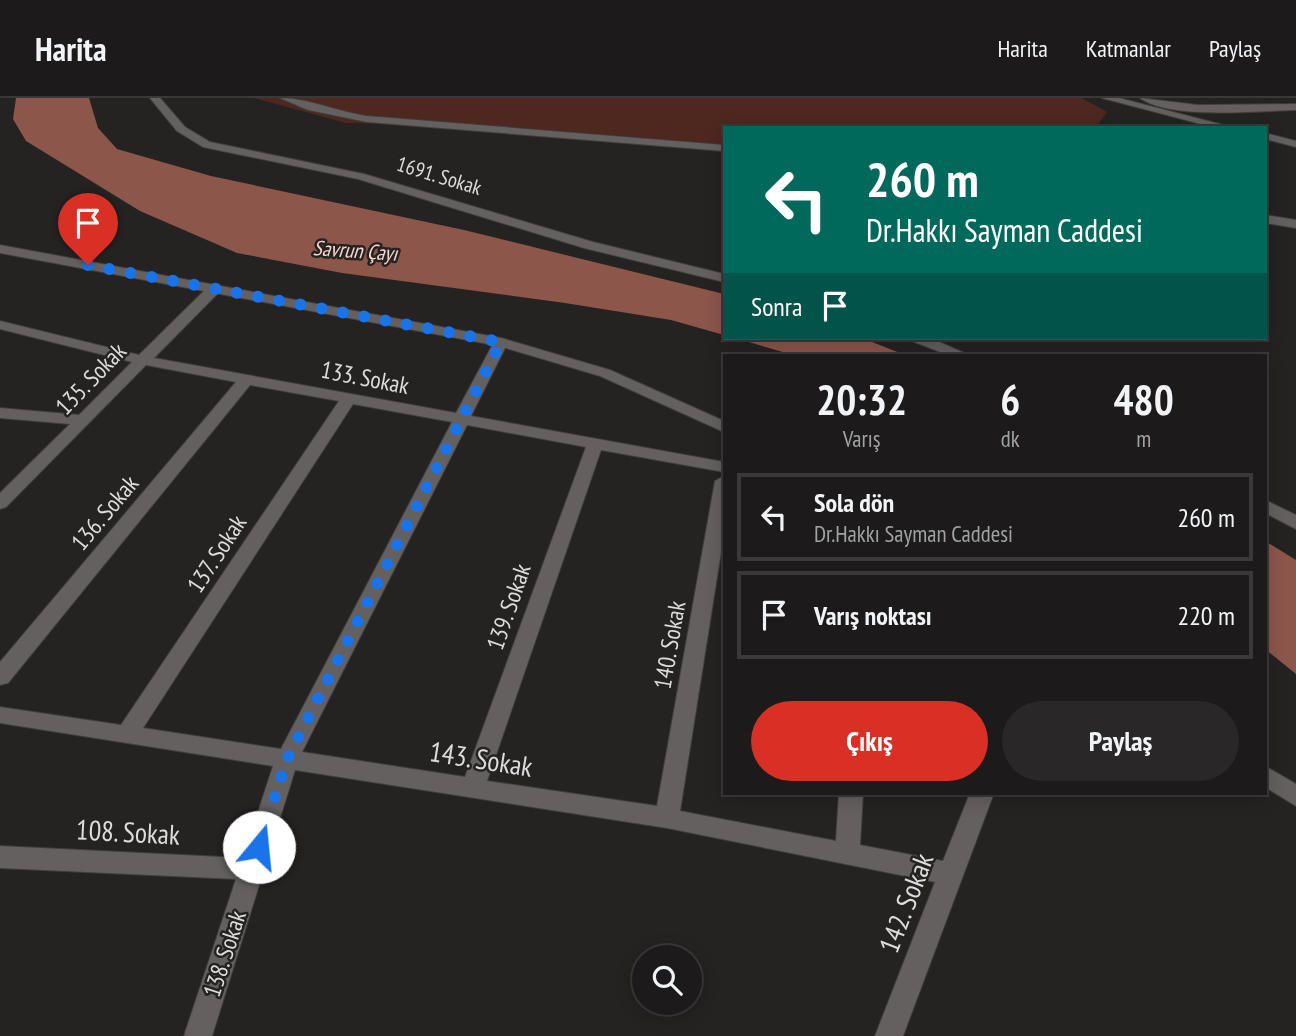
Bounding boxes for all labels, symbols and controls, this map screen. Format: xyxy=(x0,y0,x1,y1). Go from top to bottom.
text: Harita xyxy=(35,27,107,70)
text: Harita xyxy=(997,33,1048,64)
text: Katmanlar xyxy=(1086,33,1171,64)
text: Paylaş xyxy=(1209,33,1261,64)
text: 260 m xyxy=(866,147,979,211)
street label: 1691. Sokak xyxy=(393,150,485,201)
icon: left xyxy=(751,154,842,245)
pin xyxy=(58,193,118,265)
icon: arrive xyxy=(69,204,107,242)
text: Dr.Hakkı Sayman Caddesi xyxy=(866,209,1143,251)
water label: Savrun Çayı xyxy=(312,234,399,267)
icon: arrive xyxy=(816,287,854,325)
text: Sonra xyxy=(751,290,802,323)
street label: 135. Sokak xyxy=(49,335,133,421)
street label: 133. Sokak xyxy=(318,354,412,401)
text: 20:32 xyxy=(816,372,907,427)
text: 6 xyxy=(1000,372,1020,427)
text: 480 xyxy=(1114,372,1174,427)
text: Varış xyxy=(843,424,881,453)
text: dk xyxy=(1001,424,1020,453)
text: m xyxy=(1136,424,1151,453)
street label: 136. Sokak xyxy=(64,468,146,557)
text: Sola dön xyxy=(814,486,894,519)
icon: left xyxy=(755,498,793,536)
text: 260 m xyxy=(1177,501,1235,534)
street label: 137. Sokak xyxy=(180,508,254,599)
text: Dr.Hakkı Sayman Caddesi xyxy=(814,519,1013,548)
street label: 139. Sokak xyxy=(479,559,538,654)
icon: arrive xyxy=(755,596,793,634)
street label: 140. Sokak xyxy=(647,598,693,691)
text: Varış noktası xyxy=(814,599,932,632)
text: 220 m xyxy=(1177,599,1235,632)
button: Çıkış xyxy=(751,701,988,781)
button: Paylaş xyxy=(1002,701,1239,781)
street label: 143. Sokak xyxy=(427,732,535,785)
street label: 108. Sokak xyxy=(75,810,181,853)
position arrow xyxy=(222,810,296,884)
street label: 142. Sokak xyxy=(870,848,941,958)
street label: 138. Sokak xyxy=(196,906,253,1001)
map controls xyxy=(632,945,702,1015)
button: search xyxy=(632,945,702,1015)

